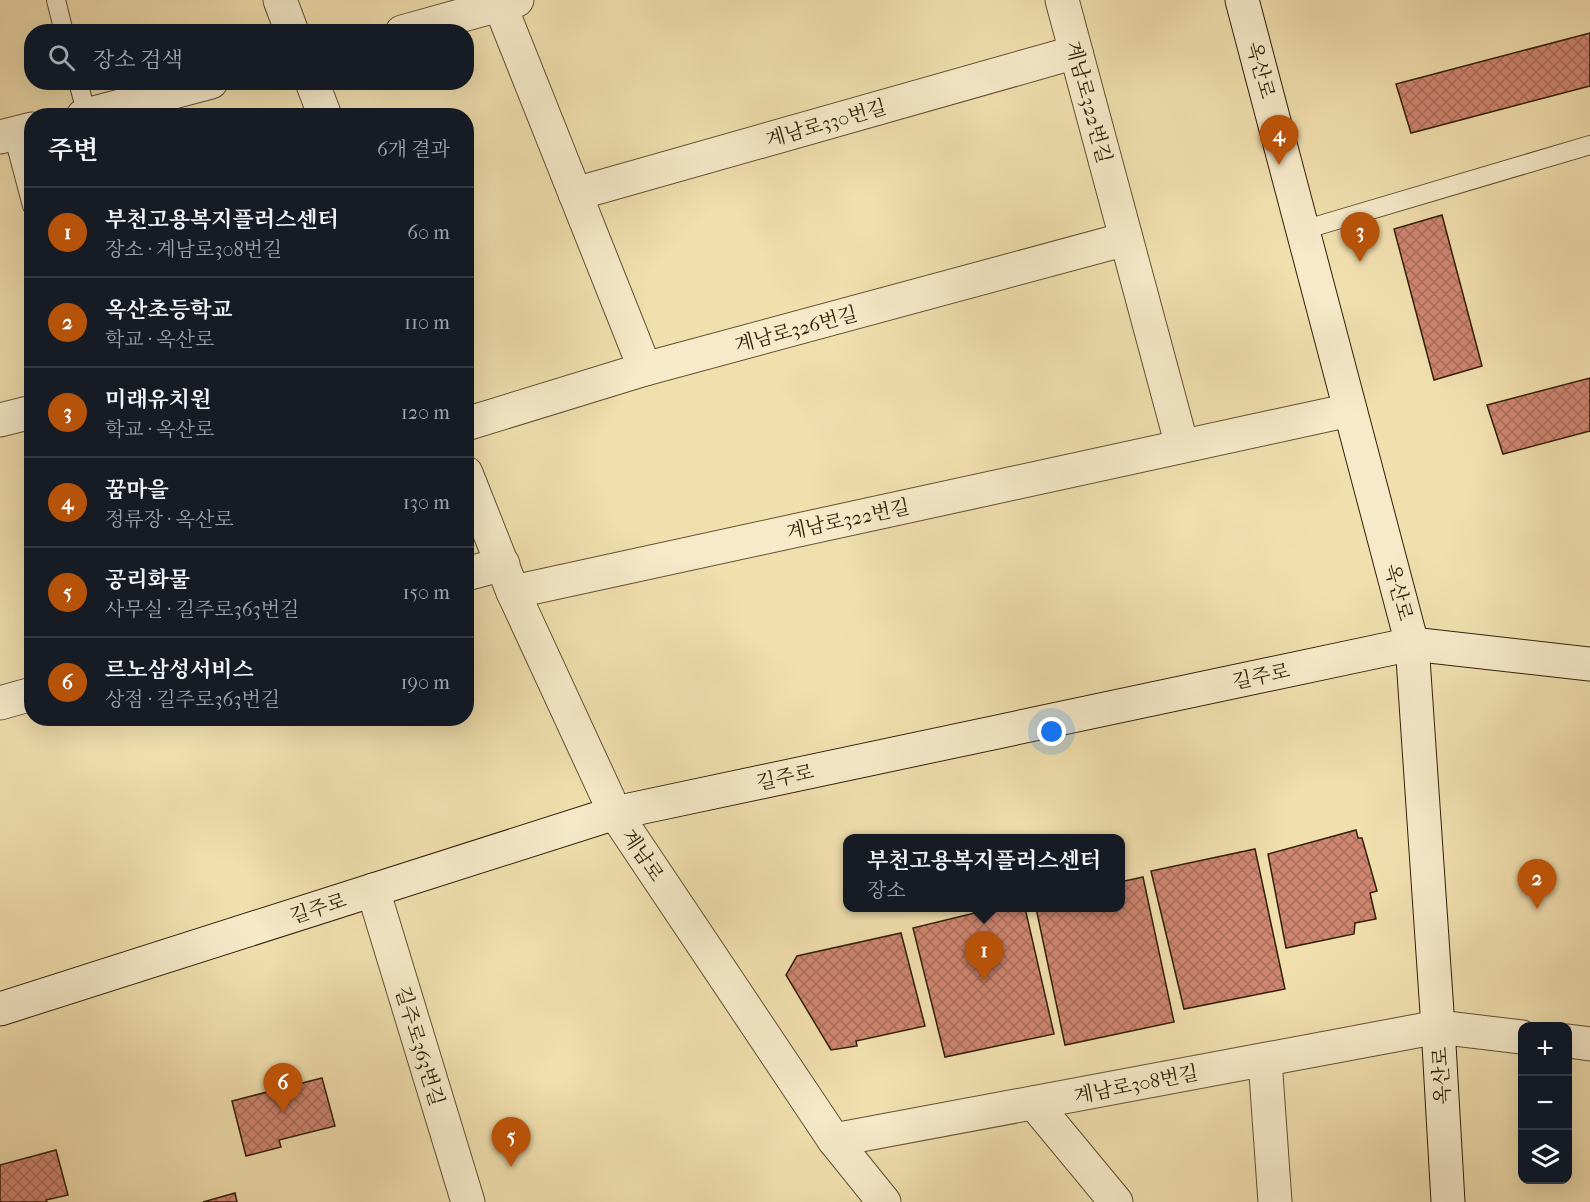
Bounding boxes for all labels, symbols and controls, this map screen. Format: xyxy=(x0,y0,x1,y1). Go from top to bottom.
search box xyxy=(24,24,474,90)
street label: 계남로322번길 xyxy=(1061,39,1116,166)
street label: 옥산로 xyxy=(1242,39,1279,101)
icon: search xyxy=(45,41,78,74)
text: 장소 검색 xyxy=(93,47,183,73)
street label: 계남로330번길 xyxy=(763,95,889,152)
pin: 4 xyxy=(1260,116,1298,165)
text: 주변 xyxy=(48,135,98,166)
text: 6개 결과 xyxy=(377,138,450,161)
text: 부천고용복지플러스센터 xyxy=(105,207,339,233)
pin: 3 xyxy=(1340,212,1380,262)
text: 1 xyxy=(64,221,71,244)
text: 60 m xyxy=(407,221,450,244)
text: 장소 · 계남로308번길 xyxy=(105,238,282,261)
text: 옥산초등학교 xyxy=(105,297,233,323)
street label: 계남로326번길 xyxy=(732,302,860,357)
text: 2 xyxy=(62,311,73,334)
text: 110 m xyxy=(404,311,450,334)
text: 학교 · 옥산로 xyxy=(105,328,214,351)
text: 미래유치원 xyxy=(105,387,211,413)
text: 3 xyxy=(63,401,72,424)
text: 120 m xyxy=(401,401,450,424)
text: 학교 · 옥산로 xyxy=(105,418,214,441)
text: 꿈마을 xyxy=(105,477,169,503)
text: 4 xyxy=(62,491,73,514)
text: 130 m xyxy=(403,491,450,514)
street label: 계남로322번길 xyxy=(784,495,912,544)
text: 정류장 · 옥산로 xyxy=(105,508,234,531)
street label: 옥산로 xyxy=(1380,561,1417,623)
text: 공리화물 xyxy=(105,567,190,593)
text: 5 xyxy=(63,581,72,604)
text: 150 m xyxy=(402,581,450,604)
text: 사무실 · 길주로363번길 xyxy=(105,598,299,621)
text: 르노삼성서비스 xyxy=(105,657,254,683)
street label: 길주로 xyxy=(1230,659,1292,694)
text: 6 xyxy=(62,671,73,694)
text: 190 m xyxy=(400,671,450,694)
text: 상점 · 길주로363번길 xyxy=(105,688,280,711)
your location xyxy=(1037,717,1066,746)
street label: 길주로 xyxy=(754,760,816,795)
street label: 계남로 xyxy=(617,825,668,886)
popup xyxy=(843,834,1125,912)
text: 부천고용복지플러스센터 xyxy=(867,848,1101,874)
pin: 2 xyxy=(1518,860,1556,909)
text: 장소 xyxy=(867,879,906,902)
street label: 길주로 xyxy=(287,889,349,928)
pin: 1 xyxy=(964,932,1004,981)
street label: 길주로363번길 xyxy=(390,984,449,1109)
map controls xyxy=(1518,1022,1572,1184)
button: + xyxy=(1518,1022,1572,1076)
street label: 옥산로 xyxy=(1428,1046,1455,1106)
street label: 계남로308번길 xyxy=(1072,1061,1200,1108)
pin: 6 xyxy=(264,1064,302,1113)
button: − xyxy=(1518,1076,1572,1130)
pin: 5 xyxy=(492,1118,530,1167)
button: layers xyxy=(1518,1130,1572,1184)

